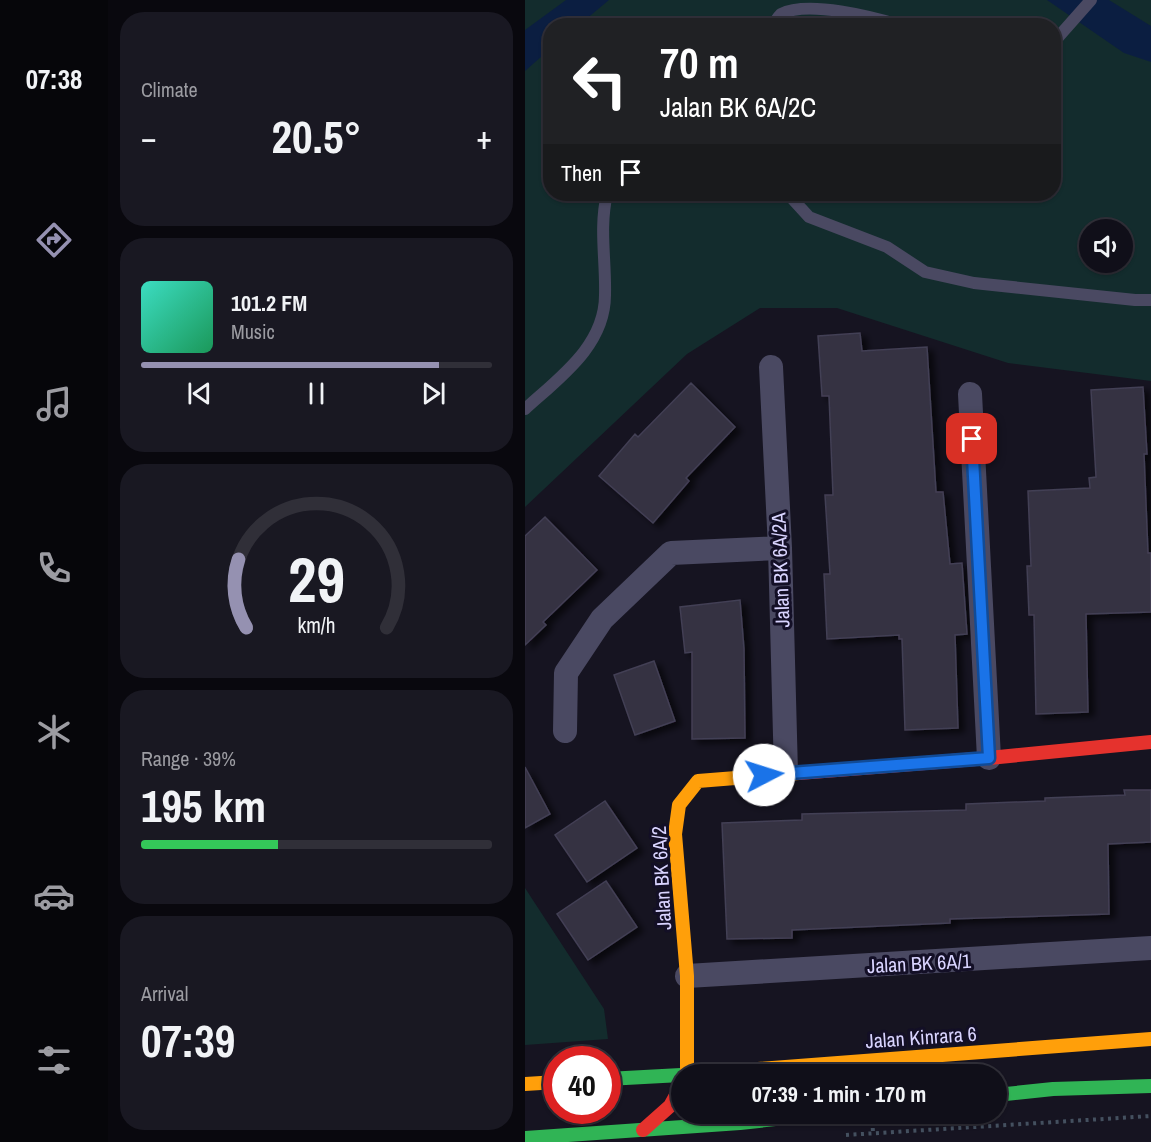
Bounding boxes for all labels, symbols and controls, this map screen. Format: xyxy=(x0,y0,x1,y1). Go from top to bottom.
text: 70 m xyxy=(660,35,739,91)
icon: left xyxy=(561,42,639,120)
text: 07:38 xyxy=(26,61,82,97)
text: Climate xyxy=(141,76,198,103)
text: Jalan BK 6A/2C xyxy=(660,89,816,125)
text: 20.5° xyxy=(272,106,361,167)
text: − xyxy=(141,115,157,159)
text: + xyxy=(476,115,492,159)
icon: arrive xyxy=(614,156,647,189)
text: Then xyxy=(561,158,602,188)
icon: directions xyxy=(33,219,75,261)
map controls xyxy=(1079,219,1133,273)
button: sound xyxy=(1079,219,1133,273)
text: 101.2 FM xyxy=(231,288,307,318)
text: Music xyxy=(231,318,275,345)
icon: previous xyxy=(183,377,216,410)
icon: pause xyxy=(300,377,333,410)
icon: next xyxy=(417,377,450,410)
icon: music xyxy=(33,383,75,425)
pin xyxy=(946,413,997,464)
icon: arrive xyxy=(955,422,988,455)
street label: Jalan BK 6A/2A xyxy=(765,512,795,628)
text: 29 xyxy=(288,537,345,621)
icon: phone xyxy=(33,547,75,589)
text: km/h xyxy=(297,611,336,640)
icon: climate xyxy=(33,711,75,753)
position arrow xyxy=(732,743,796,807)
text: Range · 39% xyxy=(141,745,236,772)
text: 195 km xyxy=(141,775,266,836)
street label: Jalan BK 6A/2 xyxy=(645,825,677,931)
icon: car xyxy=(33,875,75,917)
street label: Jalan BK 6A/1 xyxy=(866,947,972,979)
text: Arrival xyxy=(141,980,188,1007)
text: 07:39 xyxy=(141,1010,235,1071)
street label: Jalan Kinrara 6 xyxy=(865,1020,977,1054)
icon: filters xyxy=(33,1039,75,1081)
speed limit sign: 40 xyxy=(543,1046,621,1124)
text: 07:39 · 1 min · 170 m xyxy=(752,1079,926,1109)

